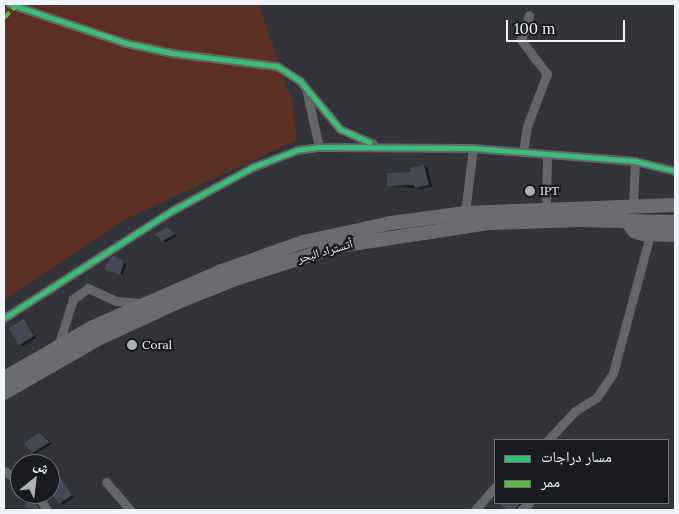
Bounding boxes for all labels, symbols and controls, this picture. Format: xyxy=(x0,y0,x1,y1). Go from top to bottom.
scale bar xyxy=(509,10,628,42)
text: 100 m xyxy=(514,19,555,38)
place label: IPT xyxy=(540,184,559,198)
marker: IPT xyxy=(524,185,536,197)
street label: أتستراد البحر xyxy=(296,236,354,266)
place label: Coral xyxy=(142,338,172,352)
marker: Coral xyxy=(126,339,138,351)
legend xyxy=(494,439,669,504)
text: مسار دراجات xyxy=(541,447,612,466)
north arrow xyxy=(10,454,60,504)
text: ش xyxy=(31,455,53,478)
text: ممر xyxy=(541,472,560,491)

